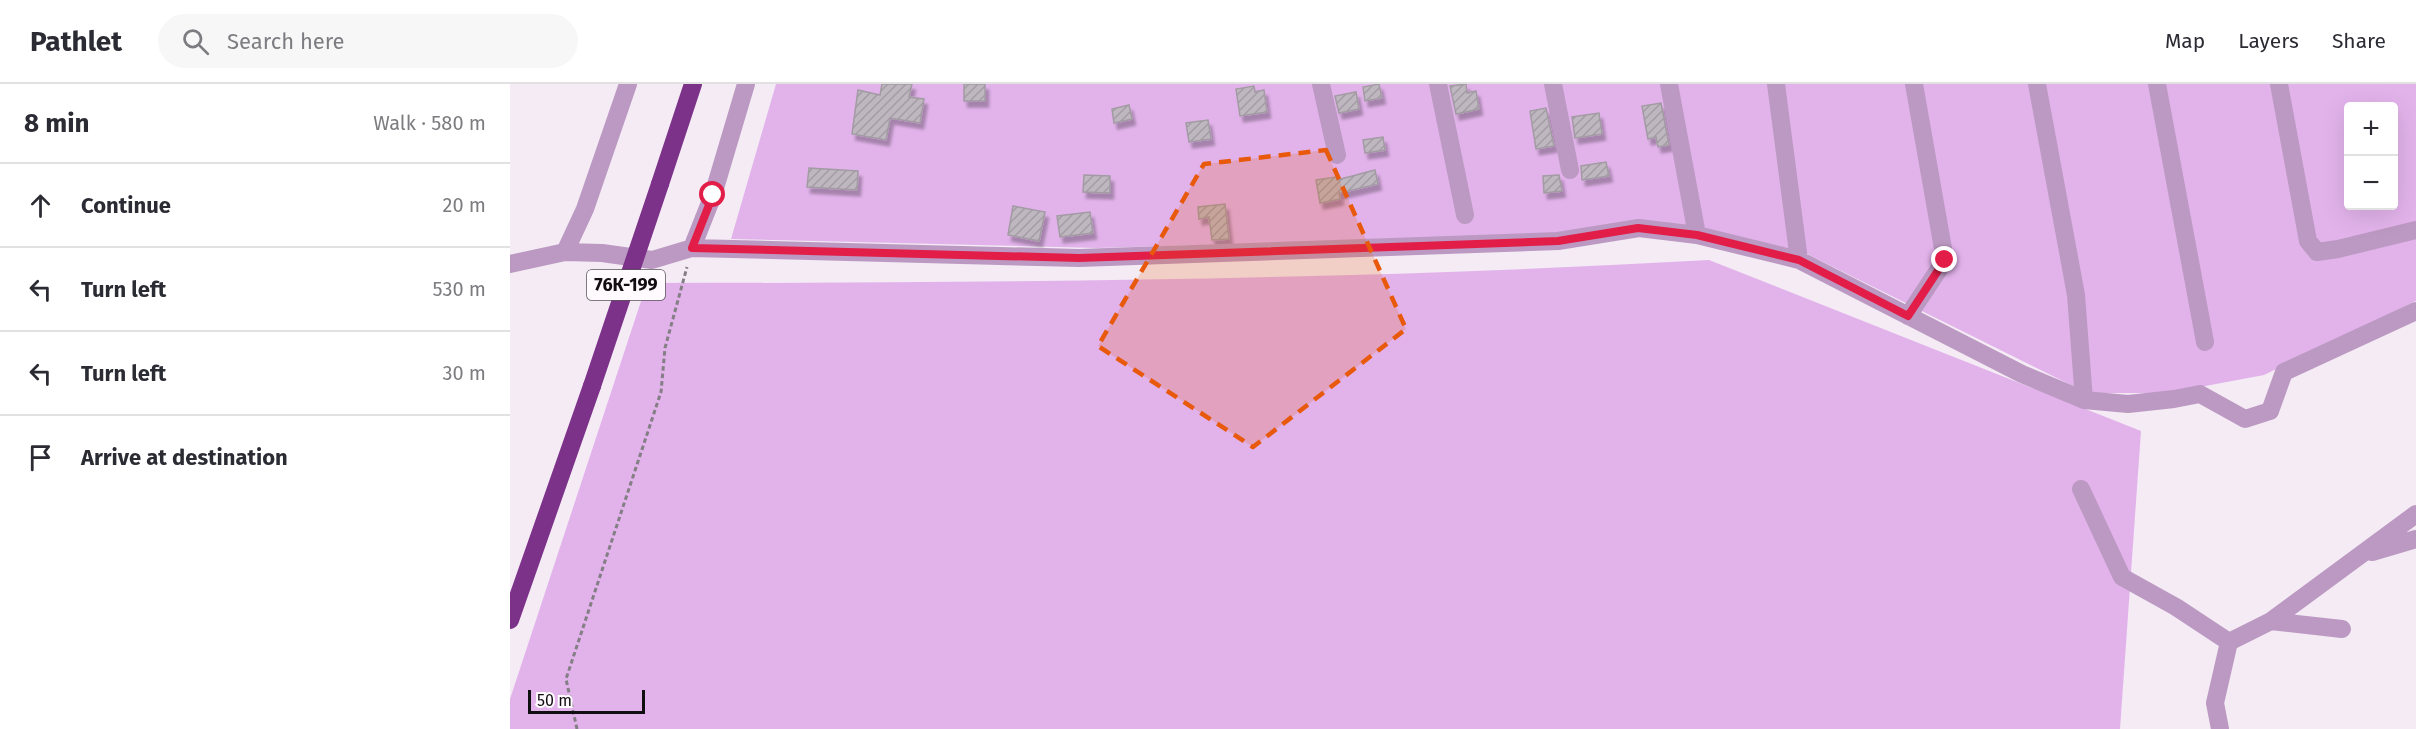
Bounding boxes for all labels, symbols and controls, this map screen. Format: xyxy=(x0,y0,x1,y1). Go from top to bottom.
search box xyxy=(158,14,578,68)
text: Pathlet xyxy=(30,25,122,58)
icon: search xyxy=(179,25,212,58)
text: Search here xyxy=(227,28,345,55)
text: Map xyxy=(2165,28,2205,54)
text: Layers xyxy=(2238,28,2299,54)
text: Share xyxy=(2332,28,2386,54)
map controls xyxy=(2344,102,2398,210)
button: + xyxy=(2344,102,2398,156)
text: 8 min xyxy=(24,108,90,139)
text: Walk · 580 m xyxy=(373,111,486,135)
button: − xyxy=(2344,156,2398,210)
route start xyxy=(699,181,725,207)
icon: ahead xyxy=(24,189,57,222)
text: Continue xyxy=(81,192,171,219)
text: 20 m xyxy=(443,193,486,217)
route end xyxy=(1931,246,1957,272)
road number: 76К-199 xyxy=(587,270,665,300)
icon: left xyxy=(24,273,57,306)
text: Turn left xyxy=(81,276,166,303)
text: 530 m xyxy=(433,277,486,301)
icon: left xyxy=(24,357,57,390)
text: Turn left xyxy=(81,360,166,387)
text: 30 m xyxy=(442,361,486,385)
icon: arrive xyxy=(24,441,57,474)
text: Arrive at destination xyxy=(81,444,288,471)
scale bar xyxy=(528,687,645,714)
text: 50 m xyxy=(537,691,572,710)

